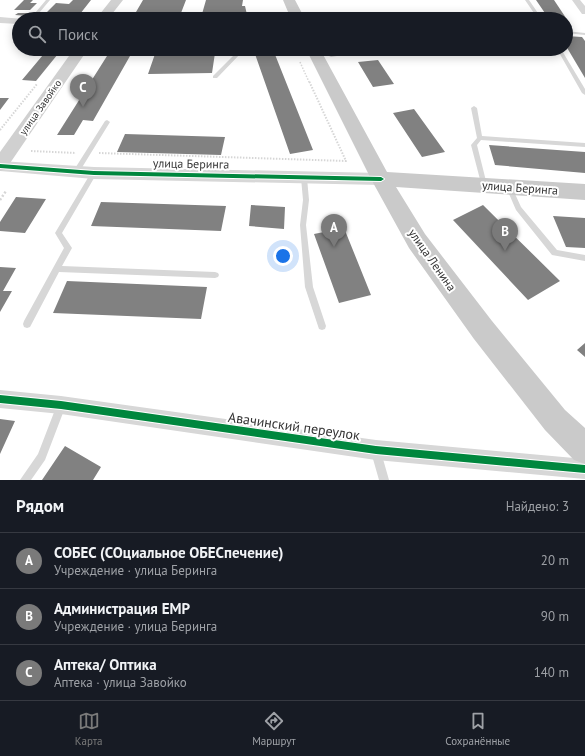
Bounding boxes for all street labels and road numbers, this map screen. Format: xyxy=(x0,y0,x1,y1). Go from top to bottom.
street label: улица Завойко xyxy=(17,77,64,137)
street label: улица Беринга xyxy=(153,155,229,172)
street label: улица Беринга xyxy=(481,177,559,198)
street label: улица Ленина xyxy=(405,226,459,294)
street label: Авачинский переулок xyxy=(227,408,361,444)

